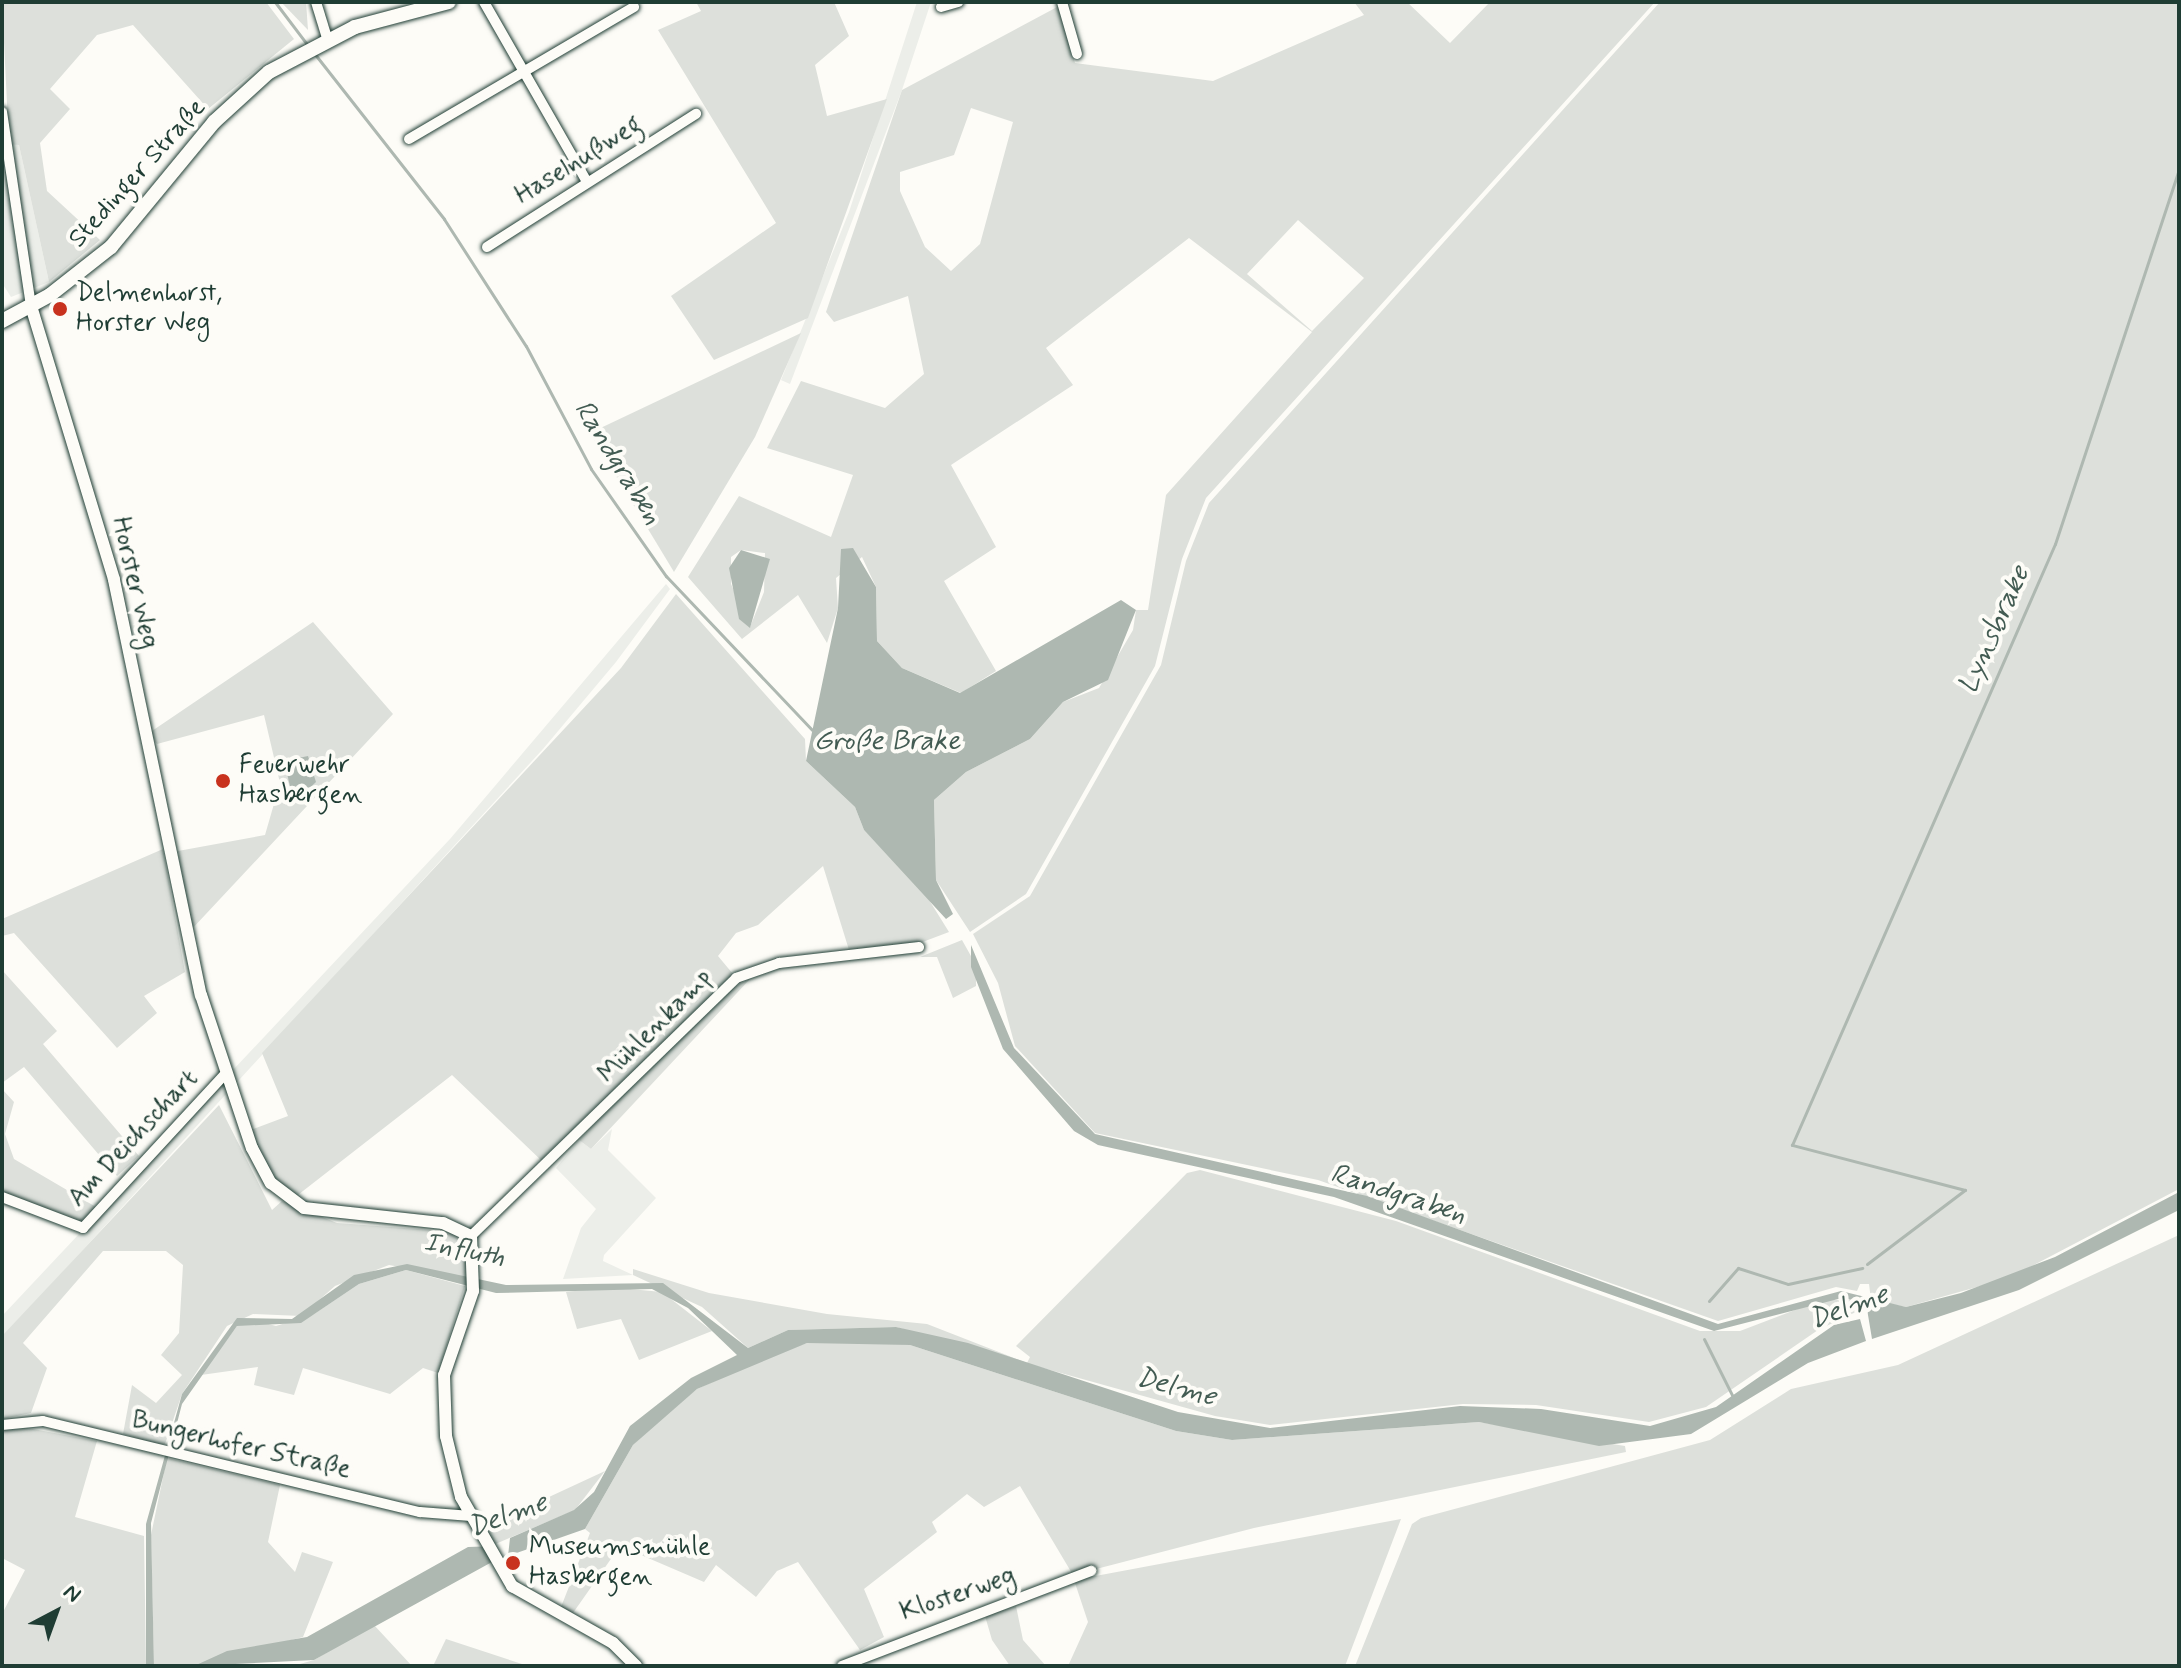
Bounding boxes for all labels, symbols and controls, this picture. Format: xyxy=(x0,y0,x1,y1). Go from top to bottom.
street label: Stedinger Straße xyxy=(63,93,213,255)
street label: Haselnußweg xyxy=(510,110,648,212)
place label: Delmenhorst, Horster Weg xyxy=(76,278,222,340)
marker: Delmenhorst, Horster Weg xyxy=(51,300,69,318)
water label: Randgraben xyxy=(566,395,668,531)
street label: Horster Weg xyxy=(104,514,164,652)
water label: Lynsbrake xyxy=(1952,561,2038,699)
water label: Große Brake xyxy=(813,725,961,759)
place label: Feuerwehr Hasbergen xyxy=(239,750,362,812)
marker: Feuerwehr Hasbergen xyxy=(214,772,232,790)
street label: Mühlenkamp xyxy=(592,963,720,1091)
street label: Am Deichschart xyxy=(62,1064,206,1214)
water label: Randgraben xyxy=(1326,1157,1470,1233)
water label: Influth xyxy=(421,1226,507,1276)
water label: Delme xyxy=(1805,1278,1893,1338)
water label: Delme xyxy=(1132,1361,1220,1415)
street label: Bungerhofer Straße xyxy=(131,1406,351,1486)
water label: Delme xyxy=(464,1486,552,1546)
place label: Museumsmühle Hasbergen xyxy=(529,1532,711,1594)
marker: Museumsmühle Hasbergen xyxy=(504,1554,522,1572)
street label: Klosterweg xyxy=(896,1561,1020,1629)
north arrow xyxy=(16,1572,96,1652)
text: N xyxy=(57,1579,86,1609)

